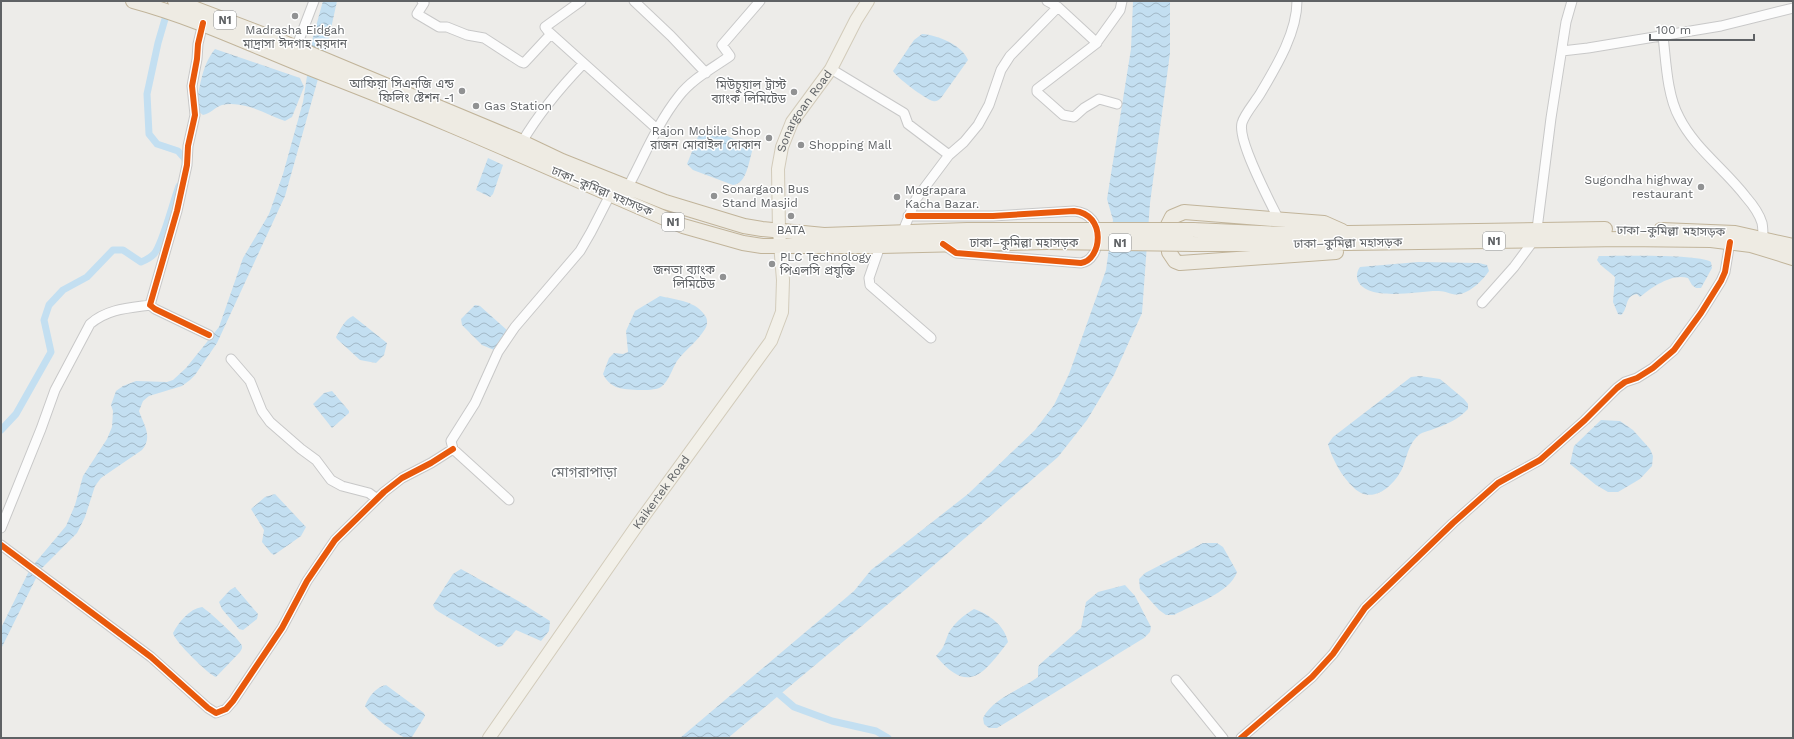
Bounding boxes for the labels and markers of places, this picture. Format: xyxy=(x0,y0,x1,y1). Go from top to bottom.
marker: Madrasha Eidgah মাদ্রাসা ঈদগাহ ময়দান xyxy=(290,11,300,21)
place label: Madrasha Eidgah মাদ্রাসা ঈদগাহ ময়দান xyxy=(242,23,348,51)
place label: আফিয়া সিএনজি এন্ড ফিলিং ষ্টেশন -1 xyxy=(348,76,455,105)
place label: মিউচুয়াল ট্রাস্ট ব্যাংক লিমিটেড xyxy=(710,77,787,106)
marker: আফিয়া সিএনজি এন্ড ফিলিং ষ্টেশন -1 xyxy=(457,86,467,96)
marker: মিউচুয়াল ট্রাস্ট ব্যাংক লিমিটেড xyxy=(789,87,799,97)
place label: Gas Station xyxy=(484,99,552,113)
marker: Gas Station xyxy=(471,101,481,111)
place label: Rajon Mobile Shop রাজন মোবাইল দোকান xyxy=(649,124,762,152)
marker: Rajon Mobile Shop রাজন মোবাইল দোকান xyxy=(764,133,774,143)
place label: Shopping Mall xyxy=(809,138,892,152)
marker: Shopping Mall xyxy=(796,140,806,150)
place label: Sugondha highway restaurant xyxy=(1585,173,1694,201)
place label: Sonargaon Bus Stand Masjid xyxy=(722,182,809,210)
marker: Sugondha highway restaurant xyxy=(1696,182,1706,192)
place label: Mograpara Kacha Bazar. xyxy=(905,183,979,211)
marker: Sonargaon Bus Stand Masjid xyxy=(709,191,719,201)
marker: Mograpara Kacha Bazar. xyxy=(892,192,902,202)
marker: BATA xyxy=(786,211,796,221)
place label: BATA xyxy=(777,223,805,237)
place label: PLC Technology পিএলসি প্রযুক্তি xyxy=(779,250,872,279)
marker: PLC Technology পিএলসি প্রযুক্তি xyxy=(767,259,777,269)
place label: জনতা ব্যাংক লিমিটেড xyxy=(652,263,715,291)
marker: জনতা ব্যাংক লিমিটেড xyxy=(718,272,728,282)

